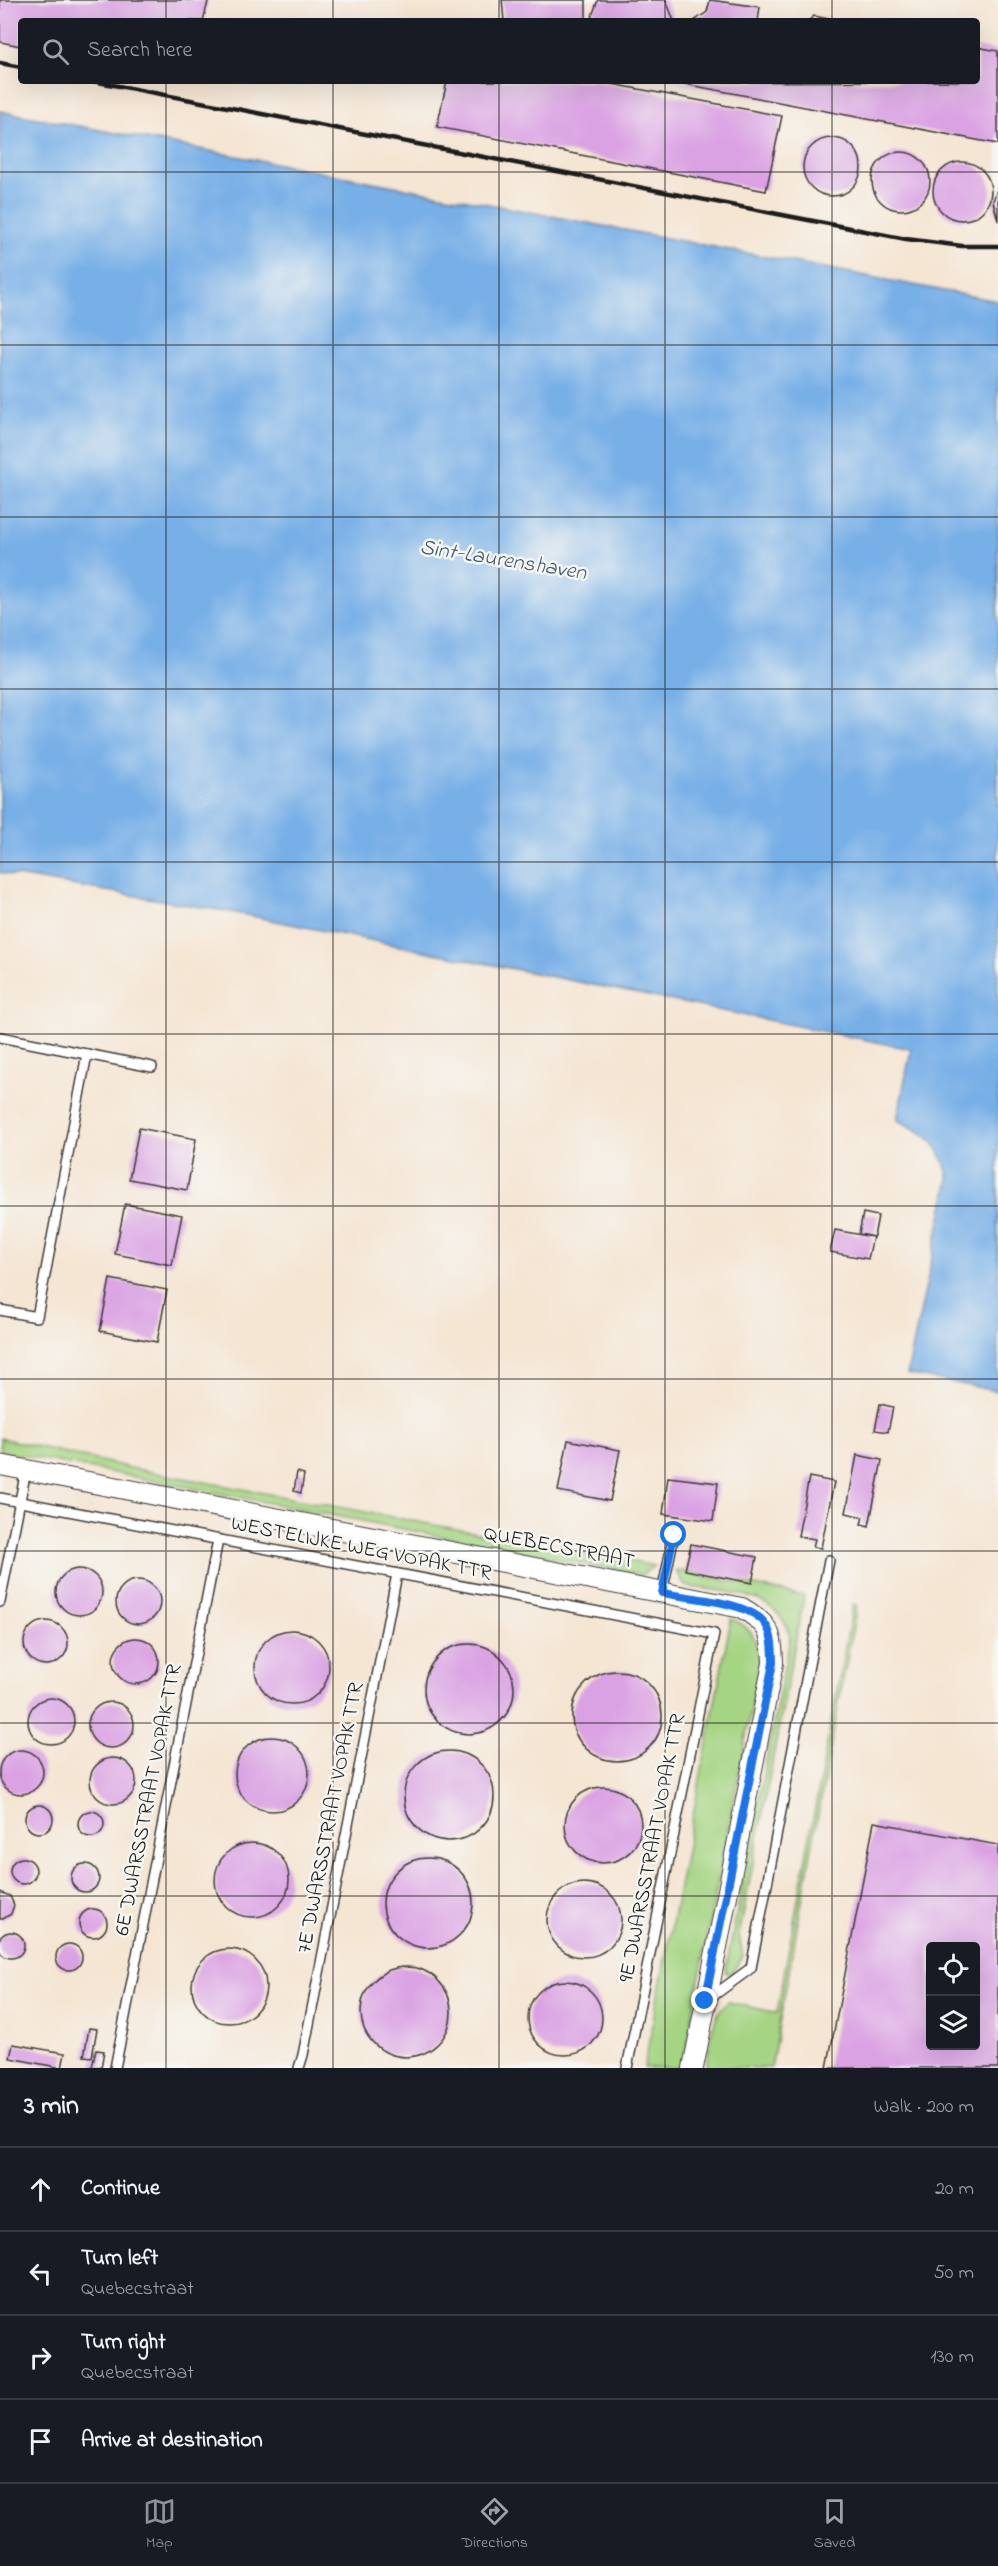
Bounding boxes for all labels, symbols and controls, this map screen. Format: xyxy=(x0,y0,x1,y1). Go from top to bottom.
search box xyxy=(18,18,980,84)
icon: search xyxy=(39,35,72,68)
text: Search here xyxy=(87,35,192,67)
water label: Sint-Laurenshaven xyxy=(418,532,590,590)
street label: WESTELIJKE WEG VOPAK TTR xyxy=(228,1509,494,1589)
street label: QUEBECSTRAAT xyxy=(481,1519,637,1577)
route start xyxy=(660,1521,686,1547)
street label: 6E DWARSSTRAAT VOPAK TTR xyxy=(108,1661,190,1938)
street label: 7E DWARSSTRAAT VOPAK TTR xyxy=(290,1680,372,1956)
street label: 9E DWARSSTRAAT VOPAK TTR xyxy=(612,1711,694,1985)
map controls xyxy=(926,1942,980,2050)
button: locate xyxy=(926,1942,980,1996)
route end xyxy=(691,1987,717,2013)
button: layers xyxy=(926,1996,980,2050)
text: 3 min xyxy=(24,2088,79,2126)
text: Walk · 200 m xyxy=(874,2093,974,2122)
icon: ahead xyxy=(24,2173,57,2206)
text: Continue xyxy=(81,2173,160,2205)
text: 20 m xyxy=(935,2175,974,2204)
text: Turn left xyxy=(81,2243,158,2275)
icon: left xyxy=(24,2257,57,2290)
text: 50 m xyxy=(933,2259,974,2288)
text: Quebecstraat xyxy=(81,2275,194,2304)
text: Turn right xyxy=(81,2327,166,2359)
icon: right xyxy=(24,2341,57,2374)
text: 130 m xyxy=(930,2343,974,2372)
text: Quebecstraat xyxy=(81,2359,194,2388)
icon: arrive xyxy=(24,2425,57,2458)
text: Arrive at destination xyxy=(81,2425,263,2457)
tab: Map xyxy=(143,2495,176,2555)
tab: Directions xyxy=(461,2495,528,2555)
tab: Saved xyxy=(813,2495,855,2555)

